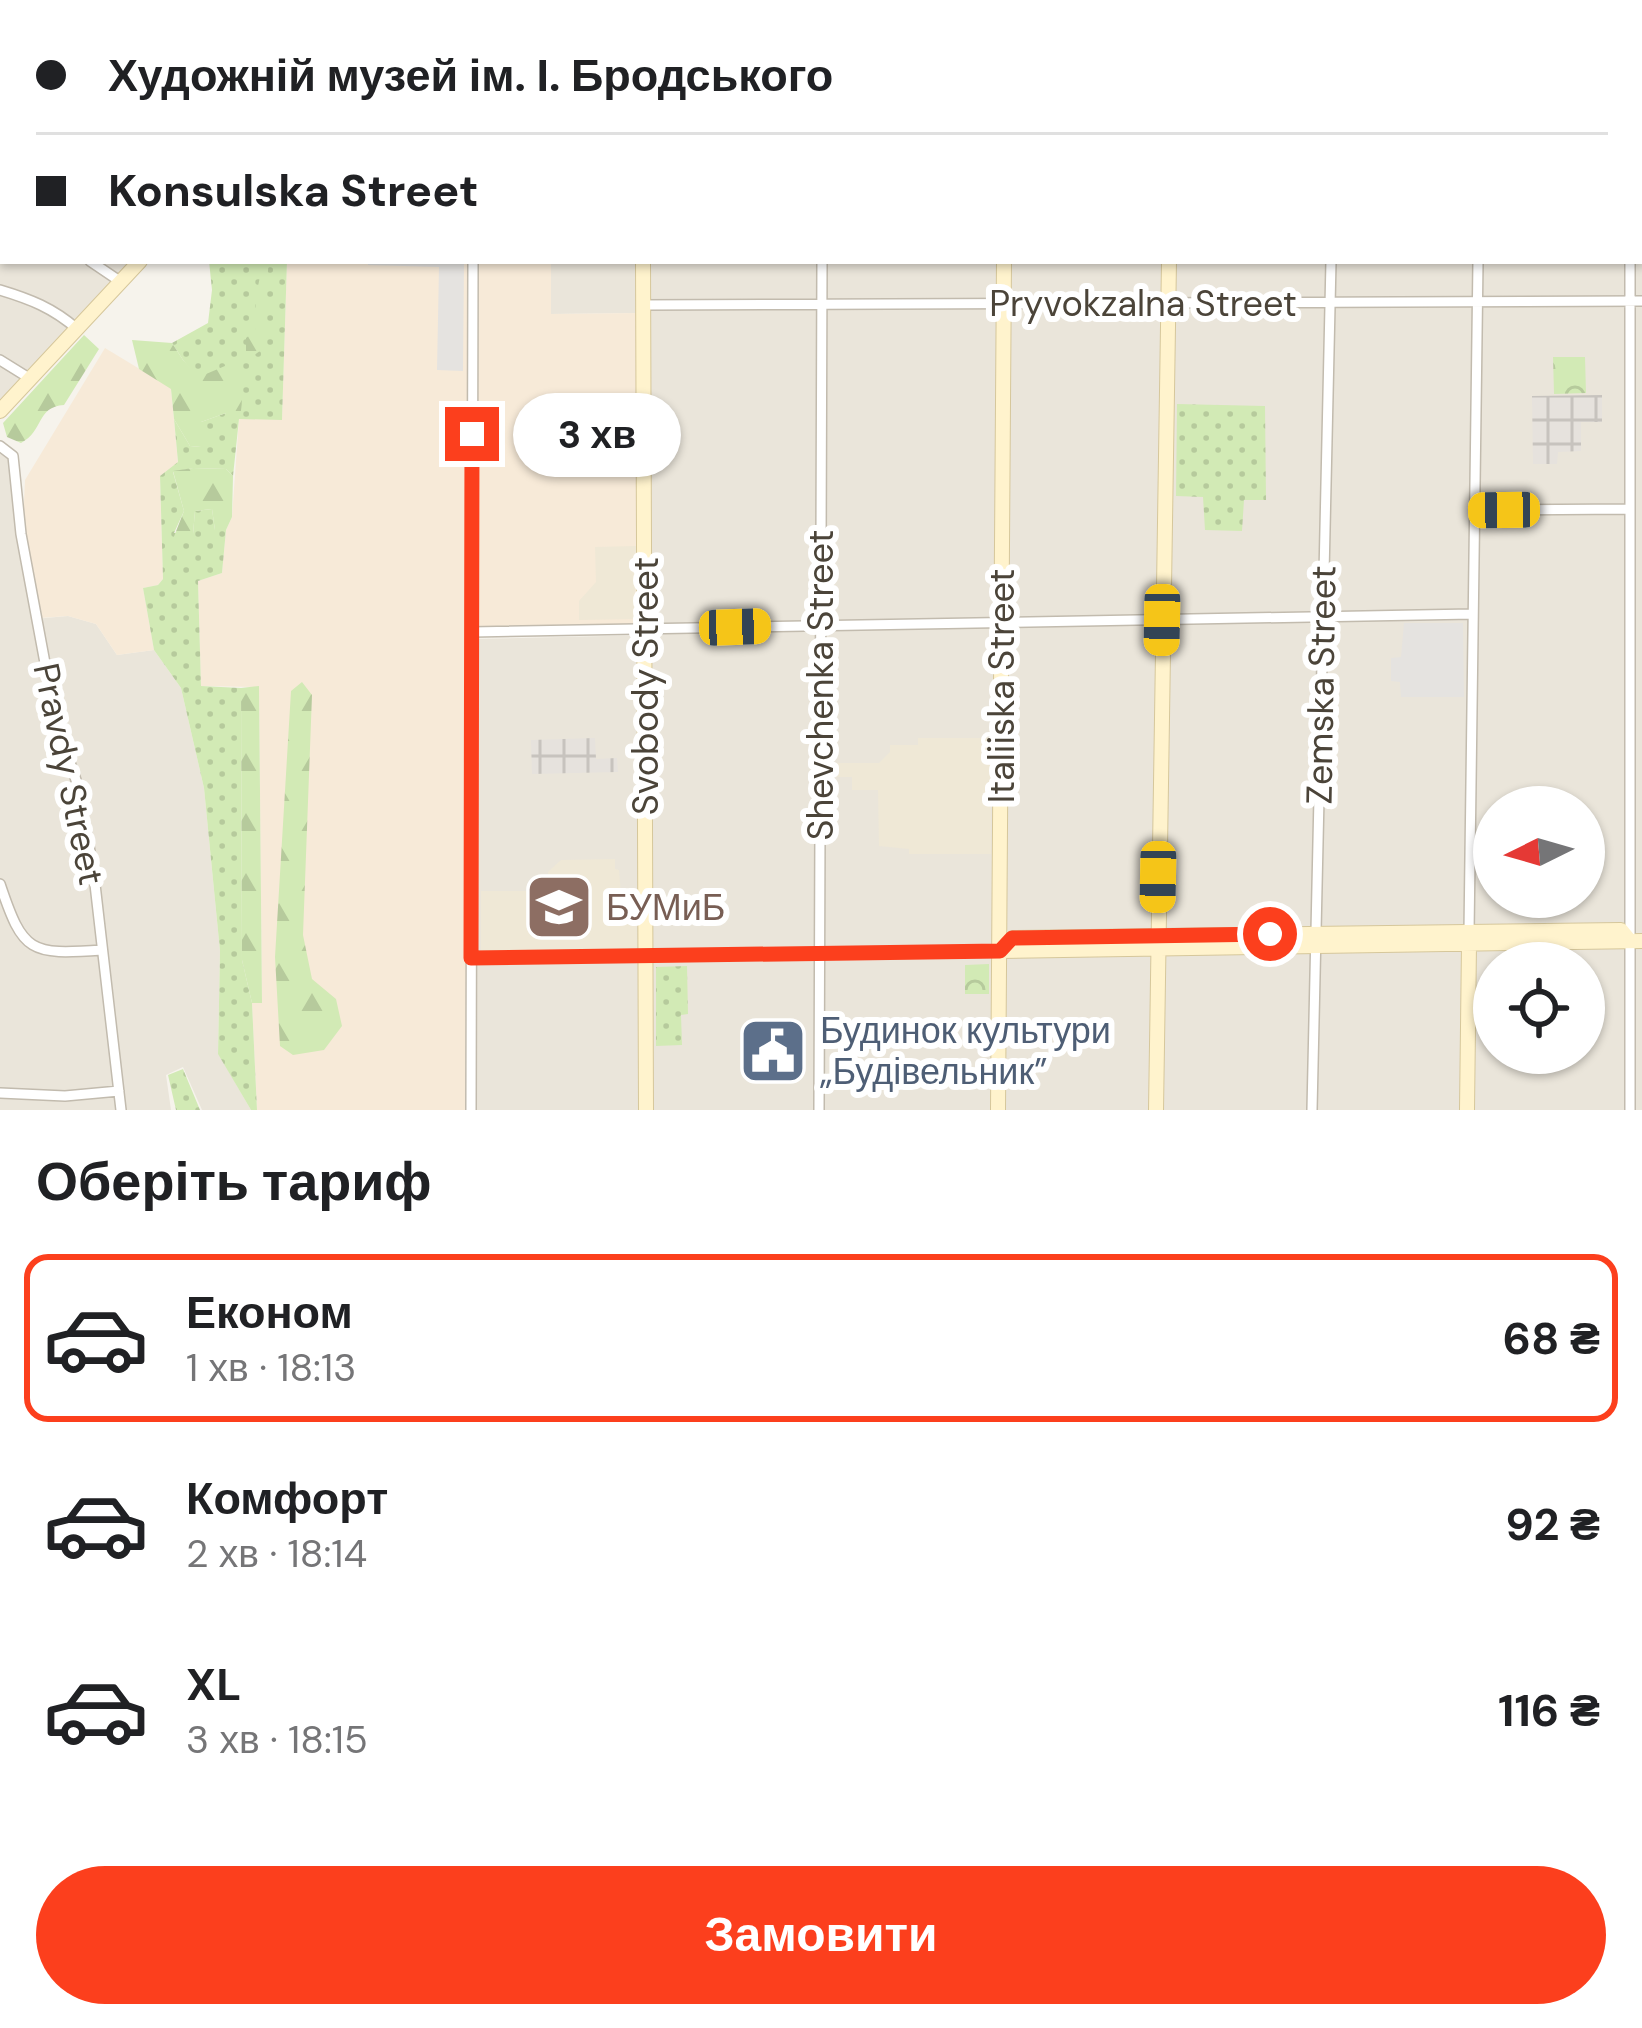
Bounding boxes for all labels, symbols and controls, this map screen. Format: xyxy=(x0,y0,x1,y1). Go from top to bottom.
text: Художній музей ім. І. Бродського xyxy=(108,46,833,105)
text: Konsulska Street xyxy=(108,161,478,220)
street label: Pryvokzalna Street xyxy=(989,280,1297,327)
callout: 3 хв xyxy=(514,392,682,476)
route end xyxy=(445,407,499,461)
text: 3 хв xyxy=(558,409,636,460)
car xyxy=(1468,491,1540,529)
street label: Shevchenka Street xyxy=(797,530,844,840)
street label: Svobody Street xyxy=(622,557,669,815)
street label: Zemska Street xyxy=(1295,565,1347,805)
street label: Italiiska Street xyxy=(978,569,1025,803)
car xyxy=(1143,584,1181,656)
car xyxy=(698,608,772,646)
street label: Pravdy Street xyxy=(23,659,115,889)
north arrow xyxy=(1473,786,1605,918)
map controls xyxy=(1473,786,1605,1074)
car xyxy=(1139,841,1177,913)
school or university icon: БУМиБ xyxy=(524,872,594,942)
place label: БУМиБ xyxy=(606,884,725,931)
route start xyxy=(1243,907,1297,961)
button: locate xyxy=(1473,942,1605,1074)
place label: Будинок культури „Будівельник” xyxy=(820,1007,1111,1095)
public building icon: Будинок культури „Будівельник” xyxy=(738,1016,808,1086)
text: Оберіть тариф xyxy=(36,1146,432,1217)
text: Економ xyxy=(186,1283,353,1342)
icon: car xyxy=(42,1284,150,1392)
text: 68 ₴ xyxy=(1502,1309,1600,1368)
text: 1 хв · 18:13 xyxy=(186,1342,356,1393)
text: Комфорт xyxy=(186,1469,388,1528)
icon: car xyxy=(42,1470,150,1578)
text: 92 ₴ xyxy=(1505,1495,1600,1554)
text: 2 хв · 18:14 xyxy=(186,1528,367,1579)
text: XL xyxy=(186,1655,241,1714)
icon: car xyxy=(42,1656,150,1764)
text: 116 ₴ xyxy=(1498,1681,1600,1740)
text: 3 хв · 18:15 xyxy=(186,1714,368,1765)
button: Замовити xyxy=(36,1866,1606,2004)

